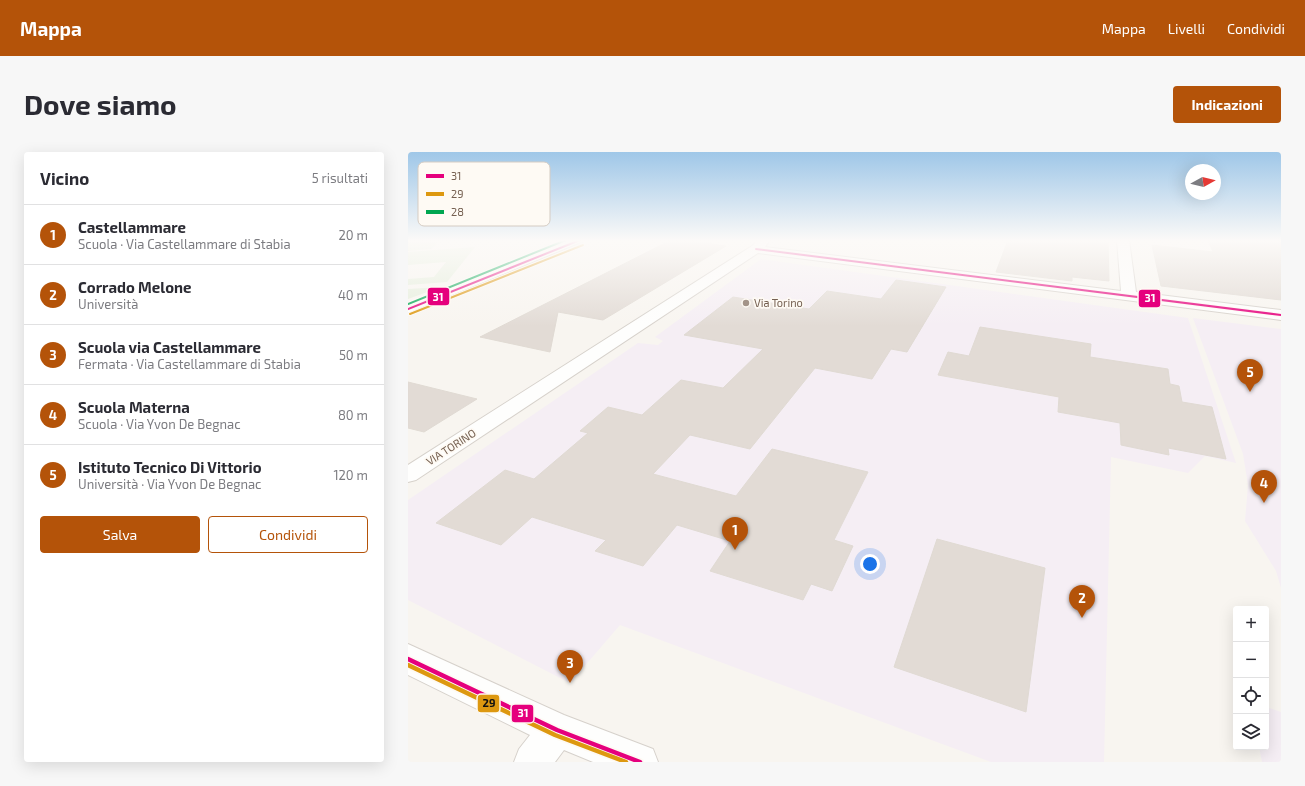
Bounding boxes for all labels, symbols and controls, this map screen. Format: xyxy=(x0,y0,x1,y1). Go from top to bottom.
text: Mappa xyxy=(20,17,82,40)
text: Mappa xyxy=(1102,20,1146,37)
text: Livelli xyxy=(1168,20,1205,37)
text: Condividi xyxy=(1227,20,1285,37)
button: Indicazioni xyxy=(1173,86,1281,123)
text: Dove siamo xyxy=(24,87,177,121)
legend xyxy=(418,162,550,226)
north arrow xyxy=(1185,164,1221,200)
text: Vicino xyxy=(40,168,89,188)
text: 31 xyxy=(451,169,462,182)
text: 5 risultati xyxy=(312,170,368,186)
text: 29 xyxy=(451,187,463,200)
text: 28 xyxy=(451,205,464,218)
text: Castellammare xyxy=(78,218,186,236)
text: 1 xyxy=(50,227,56,243)
text: 20 m xyxy=(339,227,368,243)
text: Scuola · Via Castellammare di Stabia xyxy=(78,236,291,252)
text: Corrado Melone xyxy=(78,278,191,296)
text: 2 xyxy=(49,287,57,303)
text: 40 m xyxy=(338,287,368,303)
line badge: 31 xyxy=(427,287,450,306)
line badge: 31 xyxy=(1138,289,1161,308)
text: 31 xyxy=(433,290,444,303)
text: 31 xyxy=(1145,291,1156,304)
text: Università xyxy=(78,296,138,312)
place label: Via Torino xyxy=(754,296,803,309)
marker: Via Torino xyxy=(741,298,751,308)
text: Scuola via Castellammare xyxy=(78,338,261,356)
text: 3 xyxy=(49,347,57,363)
text: 50 m xyxy=(339,347,368,363)
text: Fermata · Via Castellammare di Stabia xyxy=(78,356,301,372)
pin: 5 xyxy=(1237,359,1263,392)
text: Scuola Materna xyxy=(78,398,190,416)
text: 4 xyxy=(49,407,57,423)
text: 80 m xyxy=(338,407,368,423)
text: Scuola · Via Yvon De Begnac xyxy=(78,416,241,432)
street label: VIA TORINO xyxy=(423,426,478,467)
text: Istituto Tecnico Di Vittorio xyxy=(78,458,262,476)
text: 5 xyxy=(49,467,57,483)
text: 120 m xyxy=(333,467,368,483)
pin: 4 xyxy=(1251,470,1277,503)
text: Università · Via Yvon De Begnac xyxy=(78,476,261,492)
button: Salva xyxy=(40,516,200,553)
button: Condividi xyxy=(208,516,368,553)
pin: 1 xyxy=(722,517,748,550)
your location xyxy=(860,554,880,574)
pin: 2 xyxy=(1069,585,1095,618)
map controls xyxy=(1233,606,1269,750)
button: + xyxy=(1233,606,1269,642)
button: − xyxy=(1233,642,1269,678)
pin: 3 xyxy=(557,650,583,683)
button: locate xyxy=(1233,678,1269,714)
line badge: 29 xyxy=(477,694,500,713)
text: 29 xyxy=(483,696,495,709)
line badge: 31 xyxy=(511,704,534,723)
text: 31 xyxy=(518,706,529,719)
button: layers xyxy=(1233,714,1269,750)

